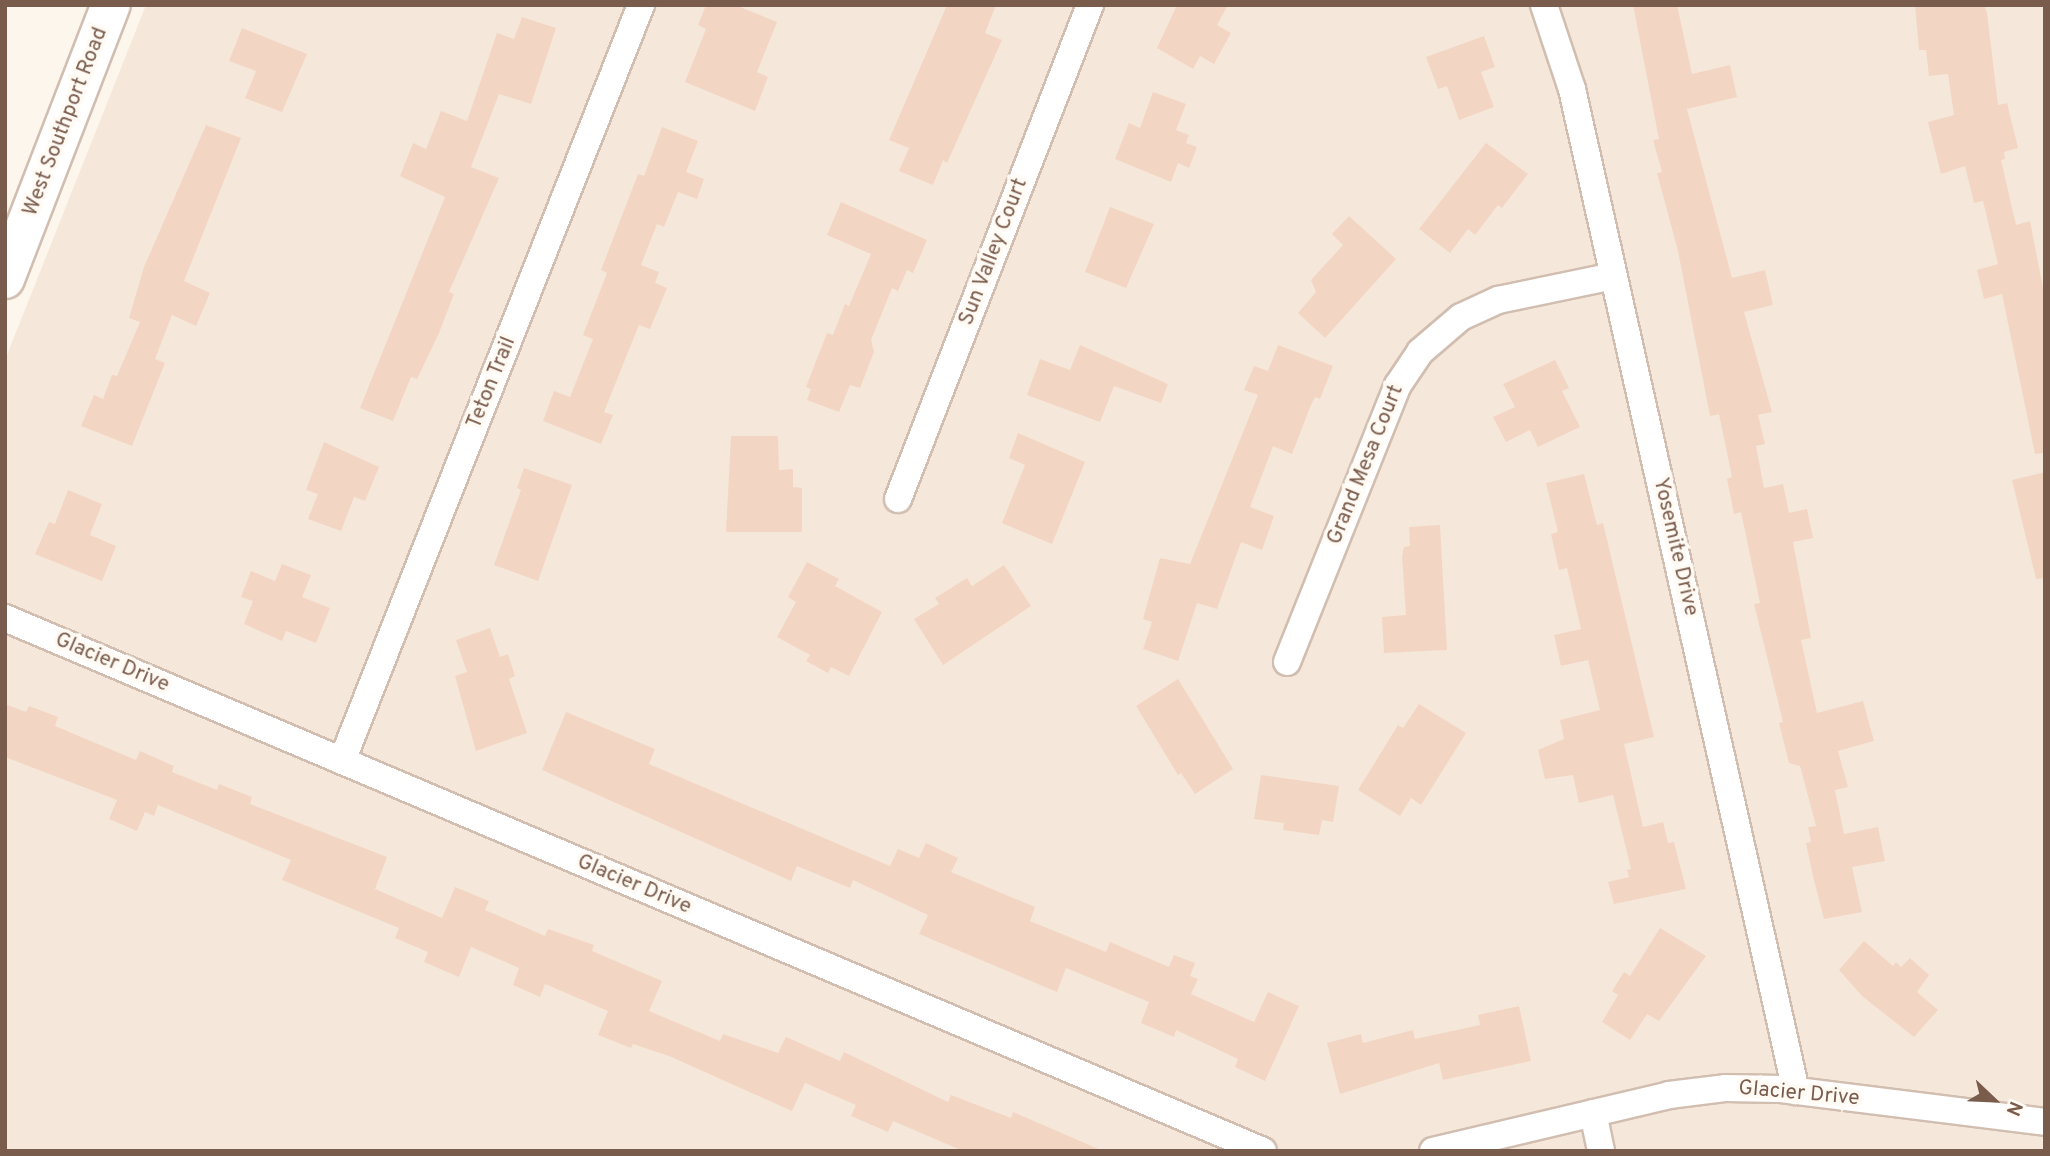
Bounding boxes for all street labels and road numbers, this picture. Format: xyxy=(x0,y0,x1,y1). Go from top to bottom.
street label: West Southport Road xyxy=(18,24,114,220)
street label: Sun Valley Court xyxy=(954,175,1034,329)
street label: Teton Trail xyxy=(462,333,522,433)
street label: Grand Mesa Court xyxy=(1323,382,1409,548)
street label: Yosemite Drive xyxy=(1647,475,1703,619)
street label: Glacier Drive xyxy=(51,628,173,698)
street label: Glacier Drive xyxy=(573,850,695,920)
street label: Glacier Drive xyxy=(1737,1076,1861,1112)

